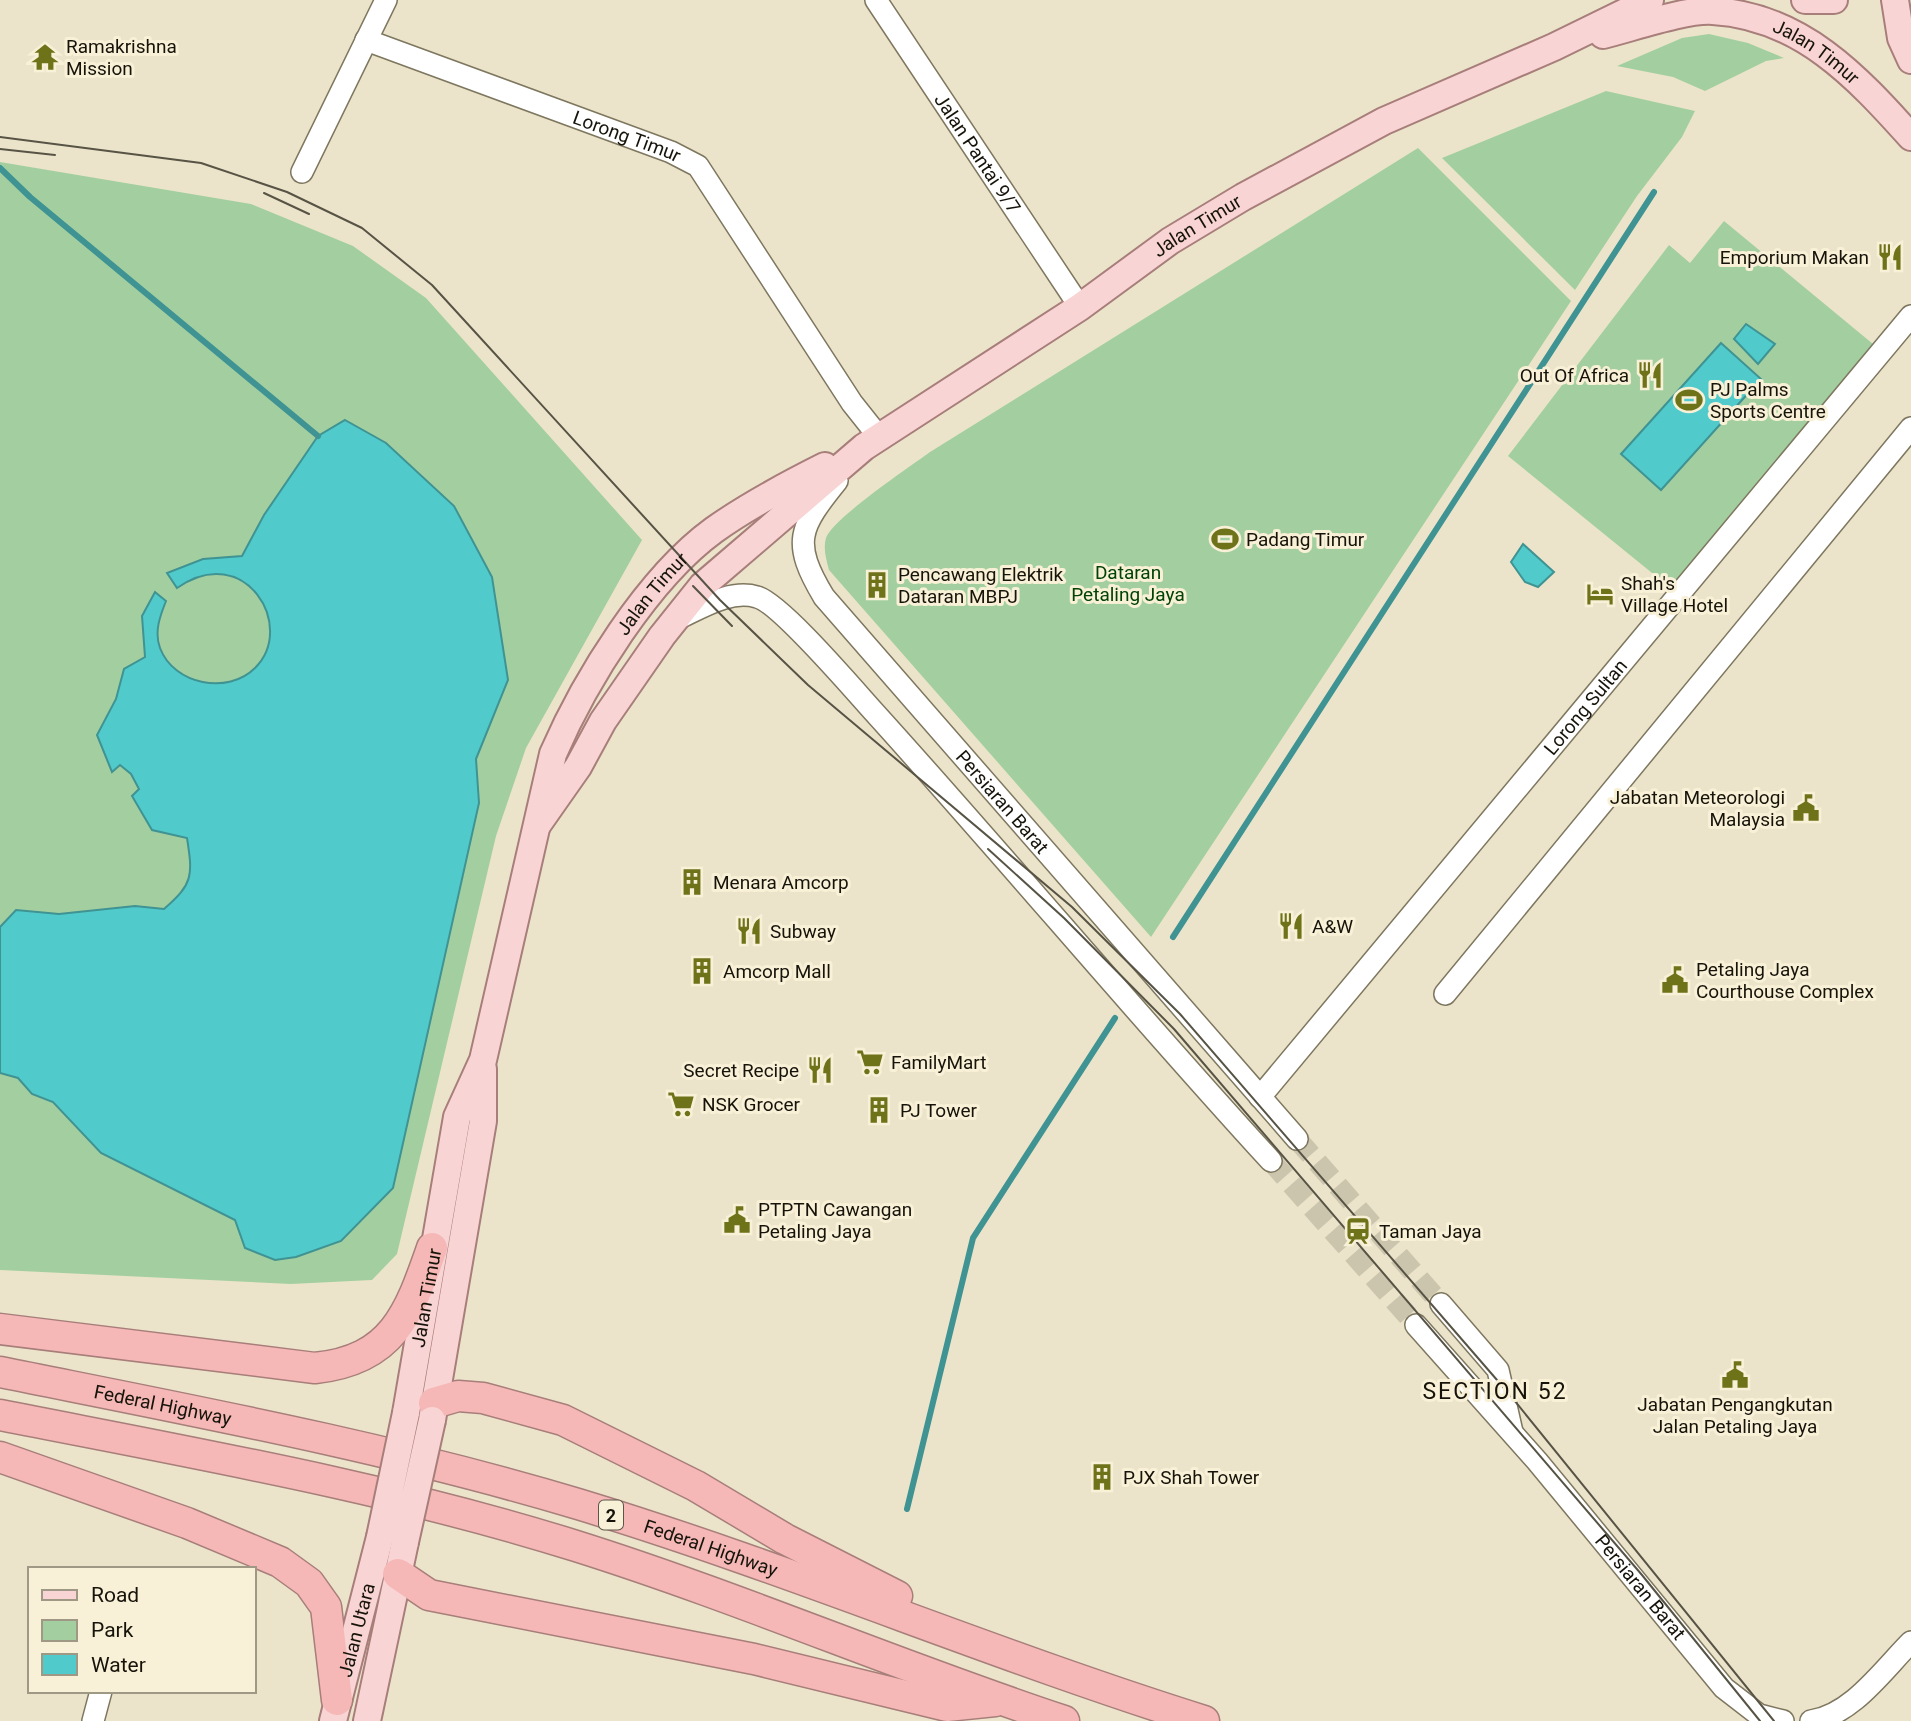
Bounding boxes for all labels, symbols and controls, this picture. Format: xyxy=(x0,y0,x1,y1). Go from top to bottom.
street label: Jalan Timur xyxy=(1770,14,1865,89)
place label: Ramakrishna Mission xyxy=(66,35,177,80)
temple icon: Ramakrishna Mission xyxy=(30,42,60,72)
street label: Jalan Pantai 9/7 xyxy=(930,89,1026,217)
street label: Lorong Timur xyxy=(570,106,685,167)
street label: Jalan Timur xyxy=(1148,189,1246,262)
restaurant icon: Emporium Makan xyxy=(1875,242,1905,272)
place label: Emporium Makan xyxy=(1720,246,1869,269)
restaurant icon: Out Of Africa xyxy=(1635,360,1665,390)
place label: Out Of Africa xyxy=(1520,364,1629,387)
place label: PJ Palms Sports Centre xyxy=(1710,378,1826,423)
sports icon: PJ Palms Sports Centre xyxy=(1674,385,1704,415)
sports icon: Padang Timur xyxy=(1210,524,1240,554)
place label: Padang Timur xyxy=(1246,528,1365,551)
street label: Jalan Timur xyxy=(611,547,693,639)
park label: Dataran Petaling Jaya xyxy=(1071,561,1185,606)
place label: Pencawang Elektrik Dataran MBPJ xyxy=(898,563,1064,608)
building icon: Pencawang Elektrik Dataran MBPJ xyxy=(862,570,892,600)
place label: Shah's Village Hotel xyxy=(1621,572,1728,617)
hotel icon: Shah's Village Hotel xyxy=(1585,579,1615,609)
street label: Lorong Sultan xyxy=(1539,654,1632,759)
street label: Persiaran Barat xyxy=(951,745,1054,858)
place label: Jabatan Meteorologi Malaysia xyxy=(1610,786,1785,831)
public building icon: Jabatan Meteorologi Malaysia xyxy=(1791,793,1821,823)
building icon: Menara Amcorp xyxy=(677,867,707,897)
place label: Menara Amcorp xyxy=(713,871,849,894)
restaurant icon: A&W xyxy=(1276,911,1306,941)
place label: A&W xyxy=(1312,915,1353,938)
restaurant icon: Subway xyxy=(734,916,764,946)
place label: Subway xyxy=(770,920,836,943)
building icon: Amcorp Mall xyxy=(687,956,717,986)
place label: Petaling Jaya Courthouse Complex xyxy=(1696,958,1874,1003)
place label: Amcorp Mall xyxy=(723,960,831,983)
public building icon: Petaling Jaya Courthouse Complex xyxy=(1660,965,1690,995)
supermarket icon: FamilyMart xyxy=(855,1047,885,1077)
place label: FamilyMart xyxy=(891,1051,986,1074)
restaurant icon: Secret Recipe xyxy=(805,1055,835,1085)
place label: Secret Recipe xyxy=(683,1059,799,1082)
supermarket icon: NSK Grocer xyxy=(666,1089,696,1119)
place label: NSK Grocer xyxy=(702,1093,801,1116)
building icon: PJ Tower xyxy=(864,1095,894,1125)
place label: PJ Tower xyxy=(900,1099,978,1122)
place label: PTPTN Cawangan Petaling Jaya xyxy=(758,1198,912,1243)
public building icon: PTPTN Cawangan Petaling Jaya xyxy=(722,1205,752,1235)
station icon: Taman Jaya xyxy=(1343,1216,1373,1246)
place label: Taman Jaya xyxy=(1379,1220,1482,1243)
street label: Jalan Timur xyxy=(406,1246,446,1349)
public building icon: Jabatan Pengangkutan Jalan Petaling Jaya xyxy=(1720,1360,1750,1390)
district label: SECTION 52 xyxy=(1422,1378,1568,1405)
street label: Federal Highway xyxy=(92,1380,234,1430)
place label: Jabatan Pengangkutan Jalan Petaling Jaya xyxy=(1637,1393,1833,1438)
building icon: PJX Shah Tower xyxy=(1087,1462,1117,1492)
place label: PJX Shah Tower xyxy=(1123,1466,1260,1489)
road number: 2 xyxy=(599,1500,623,1530)
street label: Federal Highway xyxy=(641,1514,781,1581)
street label: Persiaran Barat xyxy=(1591,1529,1691,1644)
legend xyxy=(28,1567,256,1693)
street label: Jalan Utara xyxy=(333,1580,379,1679)
text: Road xyxy=(91,1583,139,1607)
text: Park xyxy=(91,1618,134,1642)
text: Water xyxy=(91,1653,146,1677)

